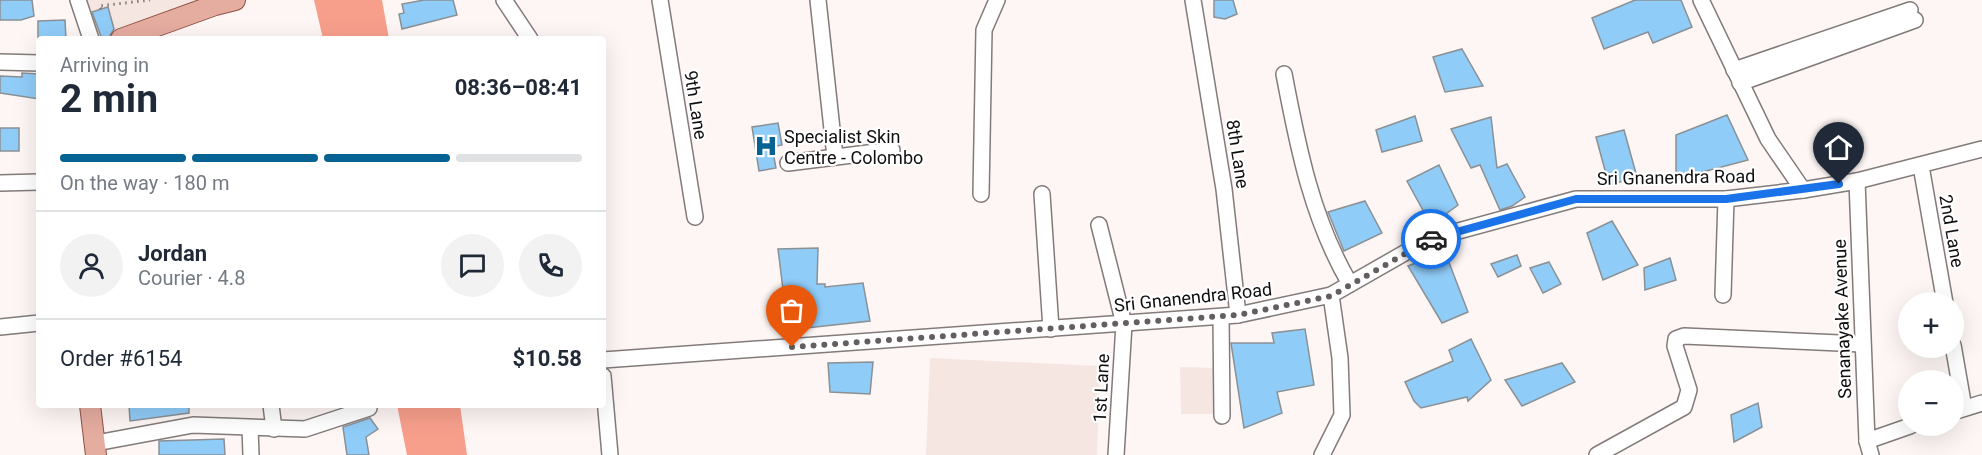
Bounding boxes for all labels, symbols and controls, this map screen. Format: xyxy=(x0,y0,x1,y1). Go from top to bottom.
text: Arriving in xyxy=(60,53,149,77)
street label: 9th Lane xyxy=(680,69,712,141)
text: 08:36–08:41 xyxy=(455,75,582,100)
text: 2 min xyxy=(60,76,158,122)
street label: 8th Lane xyxy=(1222,118,1254,190)
pin xyxy=(1813,122,1864,184)
place label: Specialist Skin Centre - Colombo xyxy=(784,126,923,168)
icon: home xyxy=(1822,131,1855,164)
hospital icon: Specialist Skin Centre - Colombo xyxy=(753,133,779,159)
street label: Sri Gnanendra Road xyxy=(1597,165,1755,189)
text: On the way · 180 m xyxy=(60,171,229,195)
street label: 2nd Lane xyxy=(1935,193,1969,269)
courier xyxy=(1401,209,1461,269)
icon: car xyxy=(1415,223,1448,256)
button: person xyxy=(60,234,123,297)
button: chat xyxy=(441,234,504,297)
button: phone xyxy=(519,234,582,297)
street label: Senanayake Avenue xyxy=(1829,239,1855,399)
text: Jordan xyxy=(138,241,207,266)
text: Courier · 4.8 xyxy=(138,266,245,290)
street label: Sri Gnanendra Road xyxy=(1113,278,1273,316)
pin xyxy=(766,285,817,347)
map controls xyxy=(1898,292,1964,436)
button: + xyxy=(1898,292,1964,358)
icon: bag xyxy=(775,294,808,327)
text: Order #6154 xyxy=(60,346,182,371)
text: $10.58 xyxy=(513,346,582,371)
street label: 1st Lane xyxy=(1089,353,1113,423)
button: − xyxy=(1898,370,1964,436)

